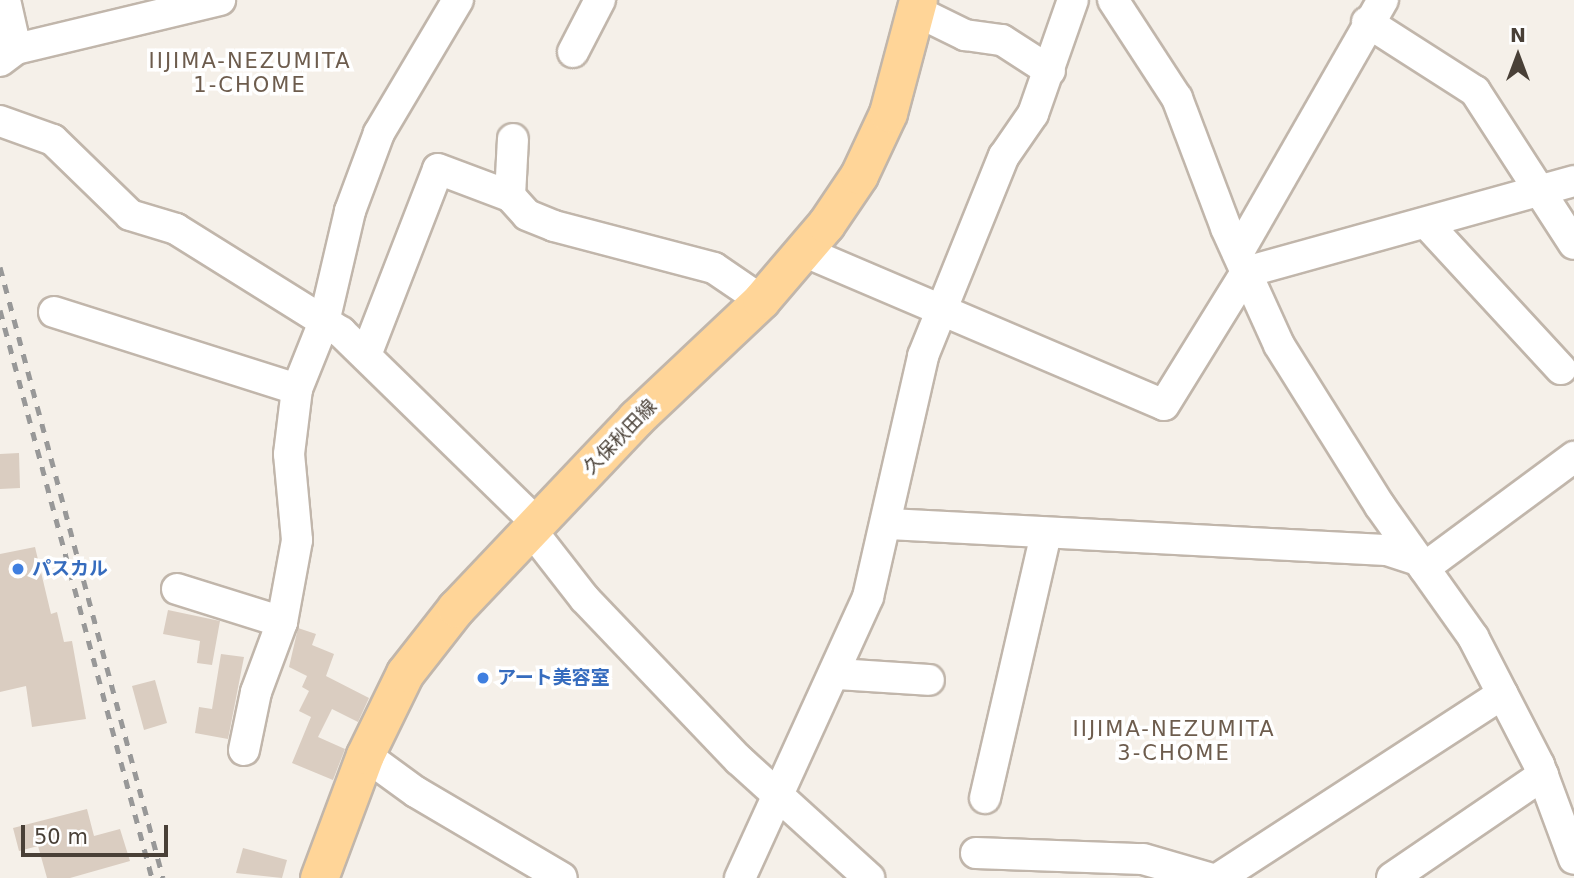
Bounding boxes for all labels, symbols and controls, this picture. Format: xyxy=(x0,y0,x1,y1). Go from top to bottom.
north arrow xyxy=(1483,21,1553,91)
text: N xyxy=(1510,24,1526,46)
district label: IIJIMA-NEZUMITA 1-CHOME xyxy=(150,48,350,98)
street label: 久保秋田線 xyxy=(579,395,661,479)
place label: パスカル xyxy=(32,558,108,580)
marker: パスカル xyxy=(10,561,26,577)
place label: アート美容室 xyxy=(497,667,610,689)
marker: アート美容室 xyxy=(475,670,491,686)
district label: IIJIMA-NEZUMITA 3-CHOME xyxy=(1074,716,1274,766)
scale bar xyxy=(24,812,172,856)
text: 50 m xyxy=(34,825,88,849)

